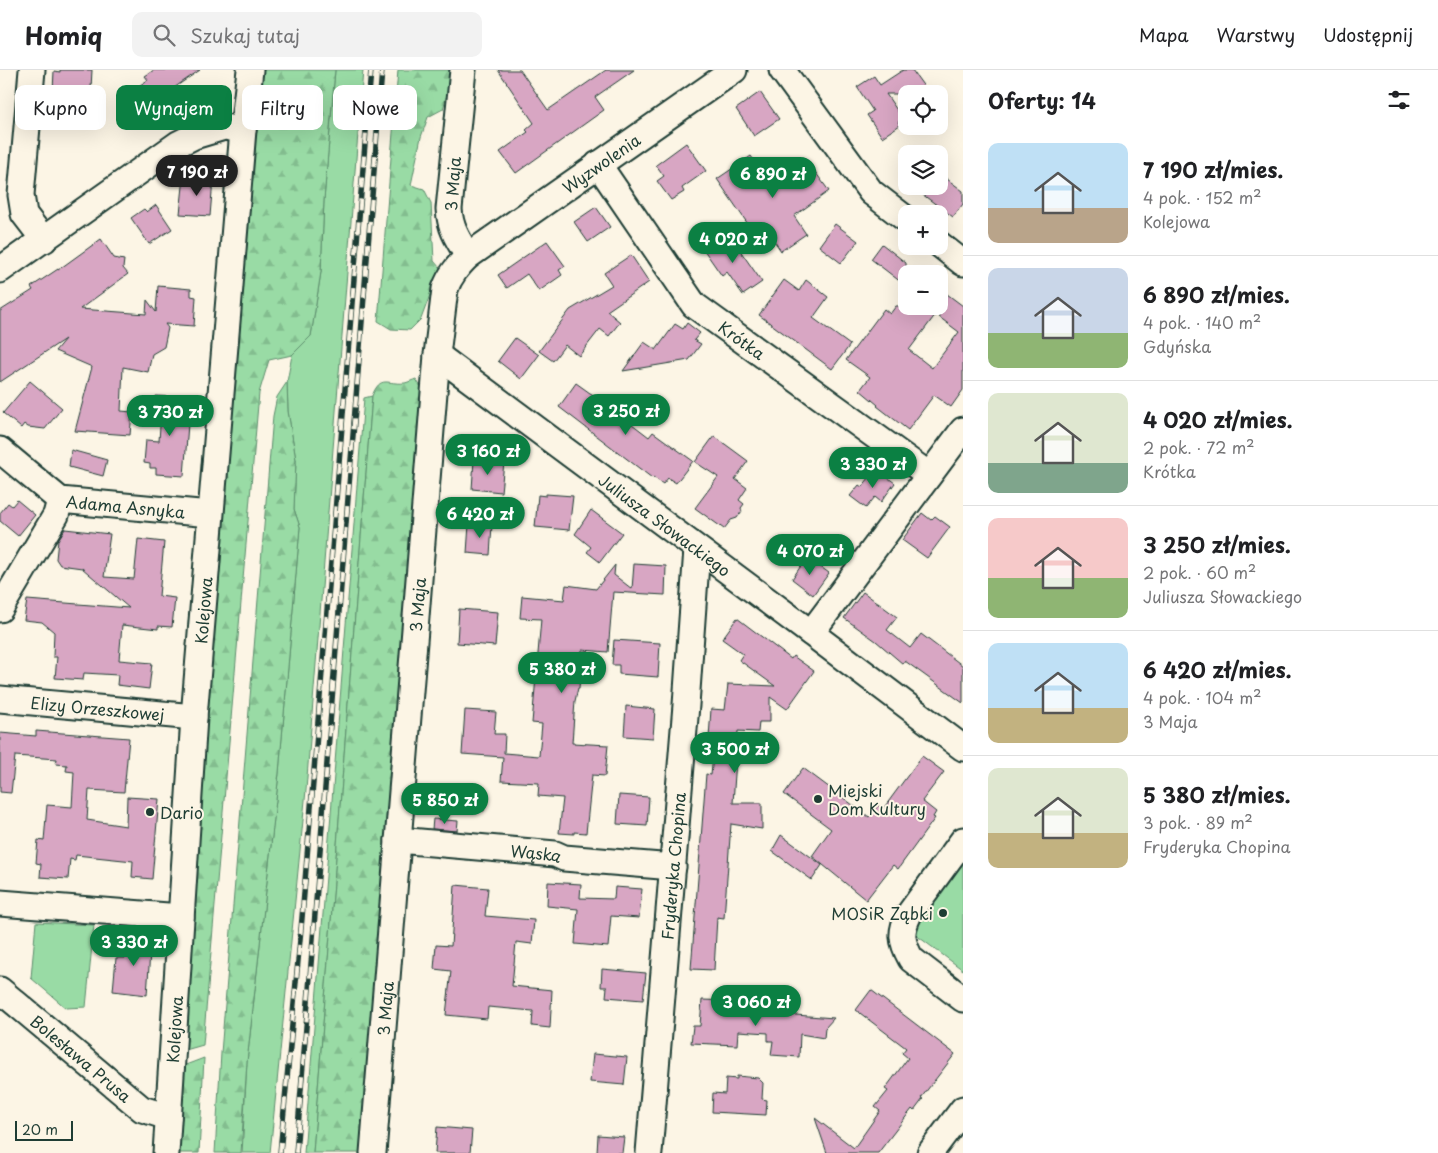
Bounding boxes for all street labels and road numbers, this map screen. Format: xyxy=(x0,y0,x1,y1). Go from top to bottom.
street label: Wyzwolenia xyxy=(557,127,645,199)
street label: 3 Maja xyxy=(438,156,466,212)
street label: Krótka xyxy=(714,315,771,365)
street label: Juliusza Słowackiego xyxy=(594,467,736,582)
street label: Adama Asnyka xyxy=(65,489,186,524)
street label: Kolejowa xyxy=(188,576,218,645)
street label: 3 Maja xyxy=(403,577,431,633)
street label: Elizy Orzeszkowej xyxy=(30,690,166,726)
street label: Fryderyka Chopina xyxy=(655,791,691,941)
street label: Wąska xyxy=(510,838,567,868)
street label: 3 Maja xyxy=(370,980,399,1037)
street label: Kolejowa xyxy=(160,995,188,1063)
street label: Bolesława Prusa xyxy=(26,1009,137,1107)

